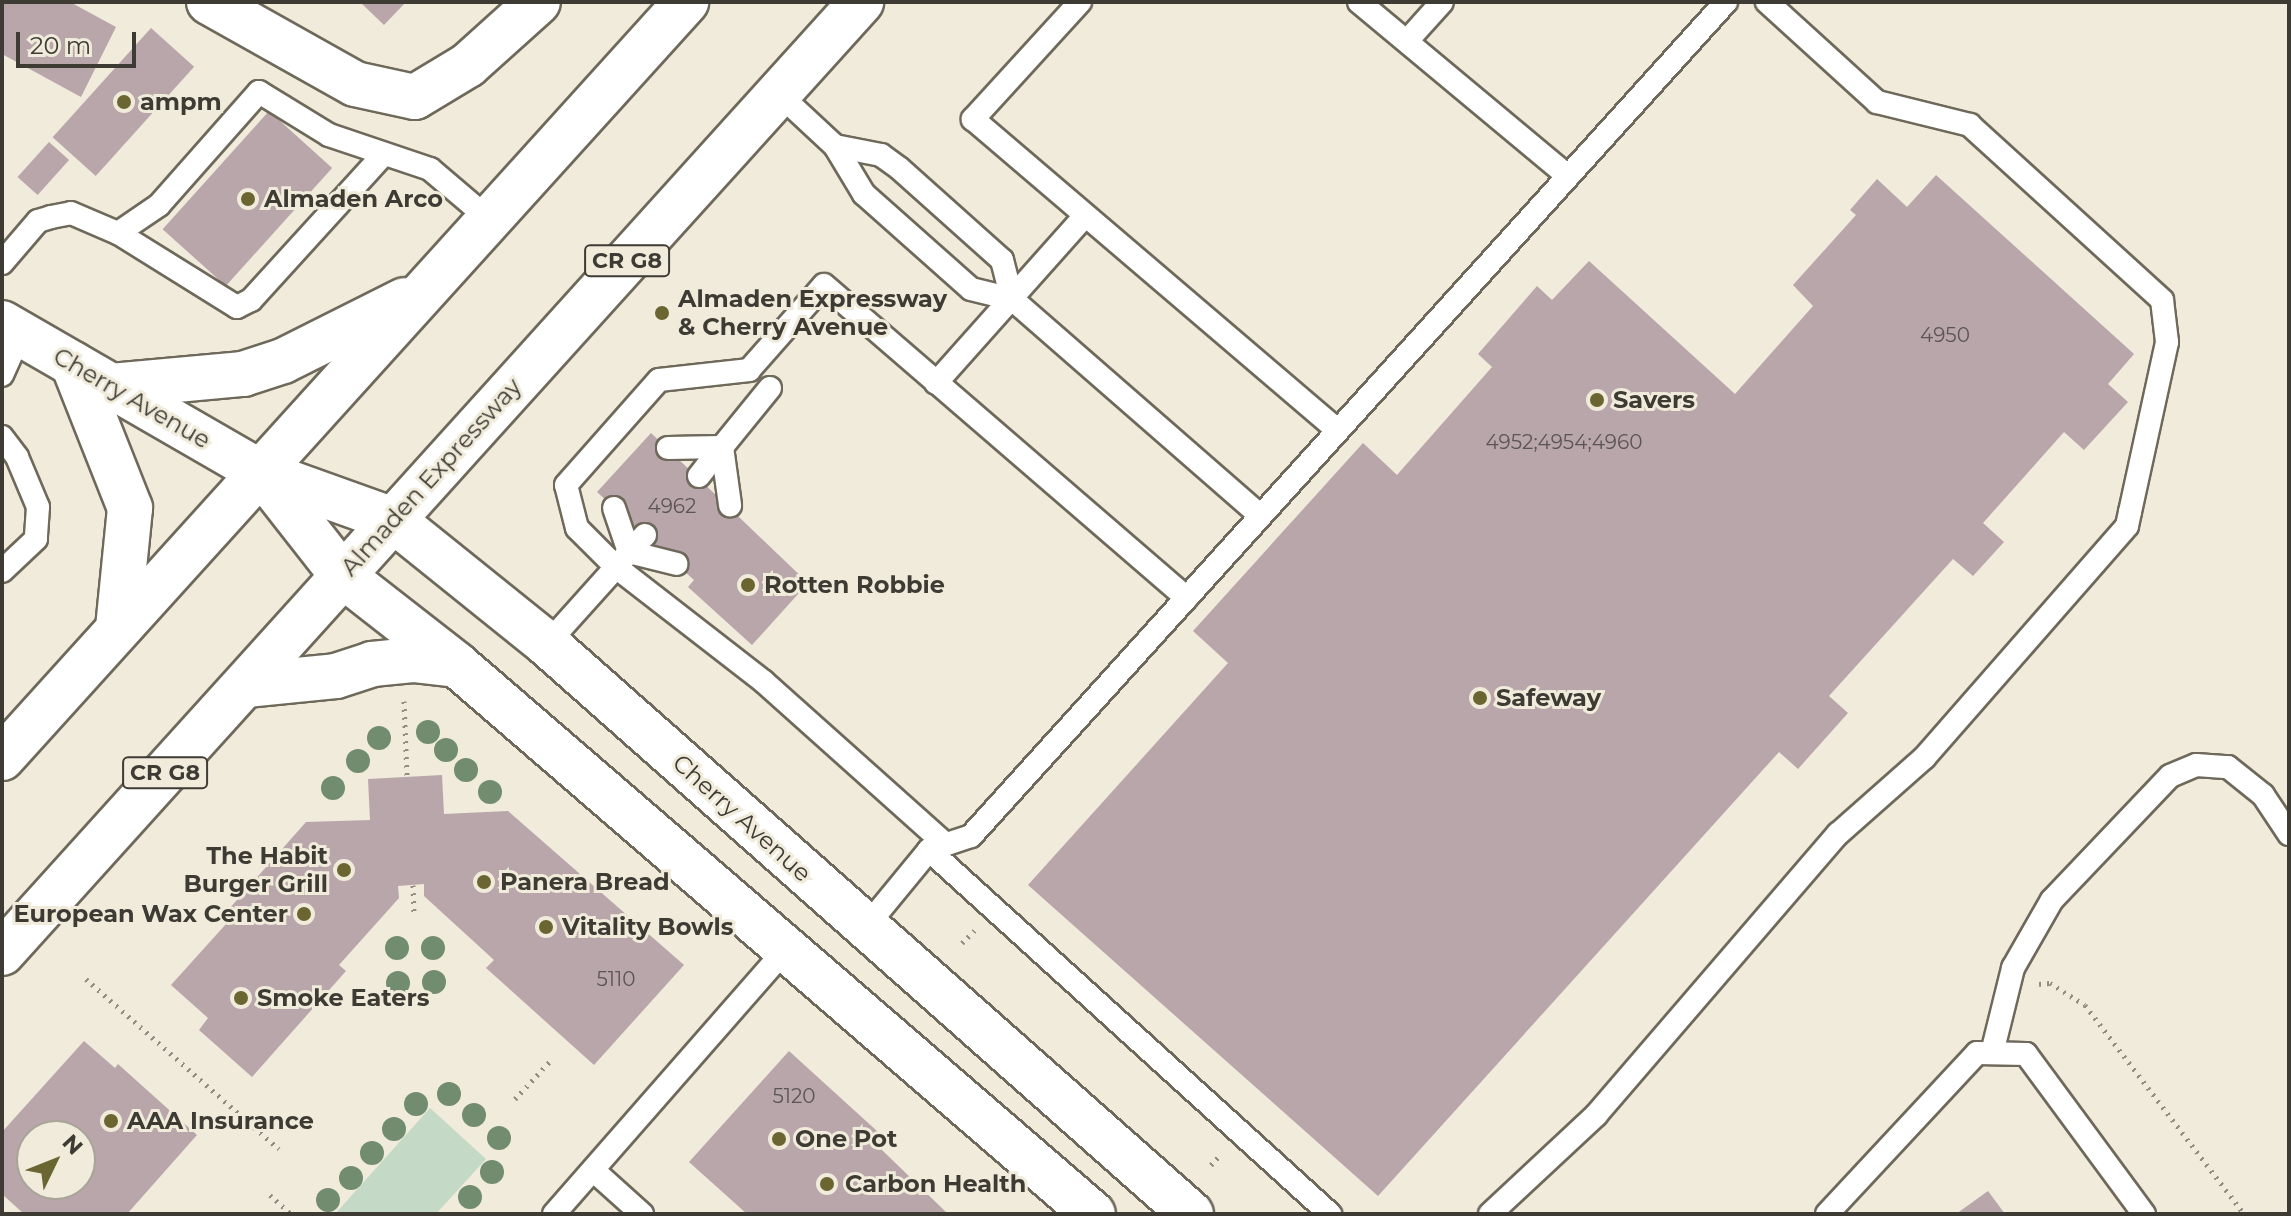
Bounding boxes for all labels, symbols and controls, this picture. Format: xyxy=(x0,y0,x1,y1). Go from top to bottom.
scale bar xyxy=(20,16,140,66)
text: 20 m xyxy=(30,31,91,60)
place label: ampm xyxy=(140,88,222,116)
marker: ampm xyxy=(115,93,133,111)
place label: Almaden Arco xyxy=(264,185,443,213)
marker: Almaden Arco xyxy=(239,190,257,208)
road number: CR G8 xyxy=(583,243,671,279)
place label: Almaden Expressway & Cherry Avenue xyxy=(678,285,947,341)
marker: Almaden Expressway & Cherry Avenue xyxy=(653,304,671,322)
house number: 4950 xyxy=(1920,323,1970,347)
street label: Cherry Avenue xyxy=(48,341,216,455)
street label: Almaden Expressway xyxy=(335,372,527,582)
place label: Savers xyxy=(1613,386,1695,414)
marker: Savers xyxy=(1588,391,1606,409)
house number: 4952;4954;4960 xyxy=(1486,430,1642,454)
house number: 4962 xyxy=(648,494,696,518)
place label: Rotten Robbie xyxy=(764,571,945,599)
marker: Rotten Robbie xyxy=(739,576,757,594)
place label: Safeway xyxy=(1496,684,1601,712)
marker: Safeway xyxy=(1471,689,1489,707)
street label: Cherry Avenue xyxy=(667,748,817,888)
road number: CR G8 xyxy=(121,755,209,791)
place label: The Habit Burger Grill xyxy=(184,842,328,898)
marker: The Habit Burger Grill xyxy=(335,861,353,879)
place label: Panera Bread xyxy=(500,868,670,896)
marker: Panera Bread xyxy=(475,873,493,891)
place label: European Wax Center xyxy=(13,900,288,928)
marker: European Wax Center xyxy=(295,905,313,923)
place label: Vitality Bowls xyxy=(562,913,733,941)
marker: Vitality Bowls xyxy=(537,918,555,936)
house number: 5110 xyxy=(597,967,635,991)
place label: Smoke Eaters xyxy=(257,984,429,1012)
marker: Smoke Eaters xyxy=(232,989,250,1007)
house number: 5120 xyxy=(772,1084,816,1108)
place label: AAA Insurance xyxy=(127,1107,314,1135)
marker: AAA Insurance xyxy=(102,1112,120,1130)
north arrow xyxy=(16,1120,96,1200)
place label: One Pot xyxy=(795,1125,897,1153)
text: N xyxy=(57,1129,88,1160)
marker: One Pot xyxy=(770,1130,788,1148)
place label: Carbon Health xyxy=(845,1170,1026,1198)
marker: Carbon Health xyxy=(816,1173,838,1195)

